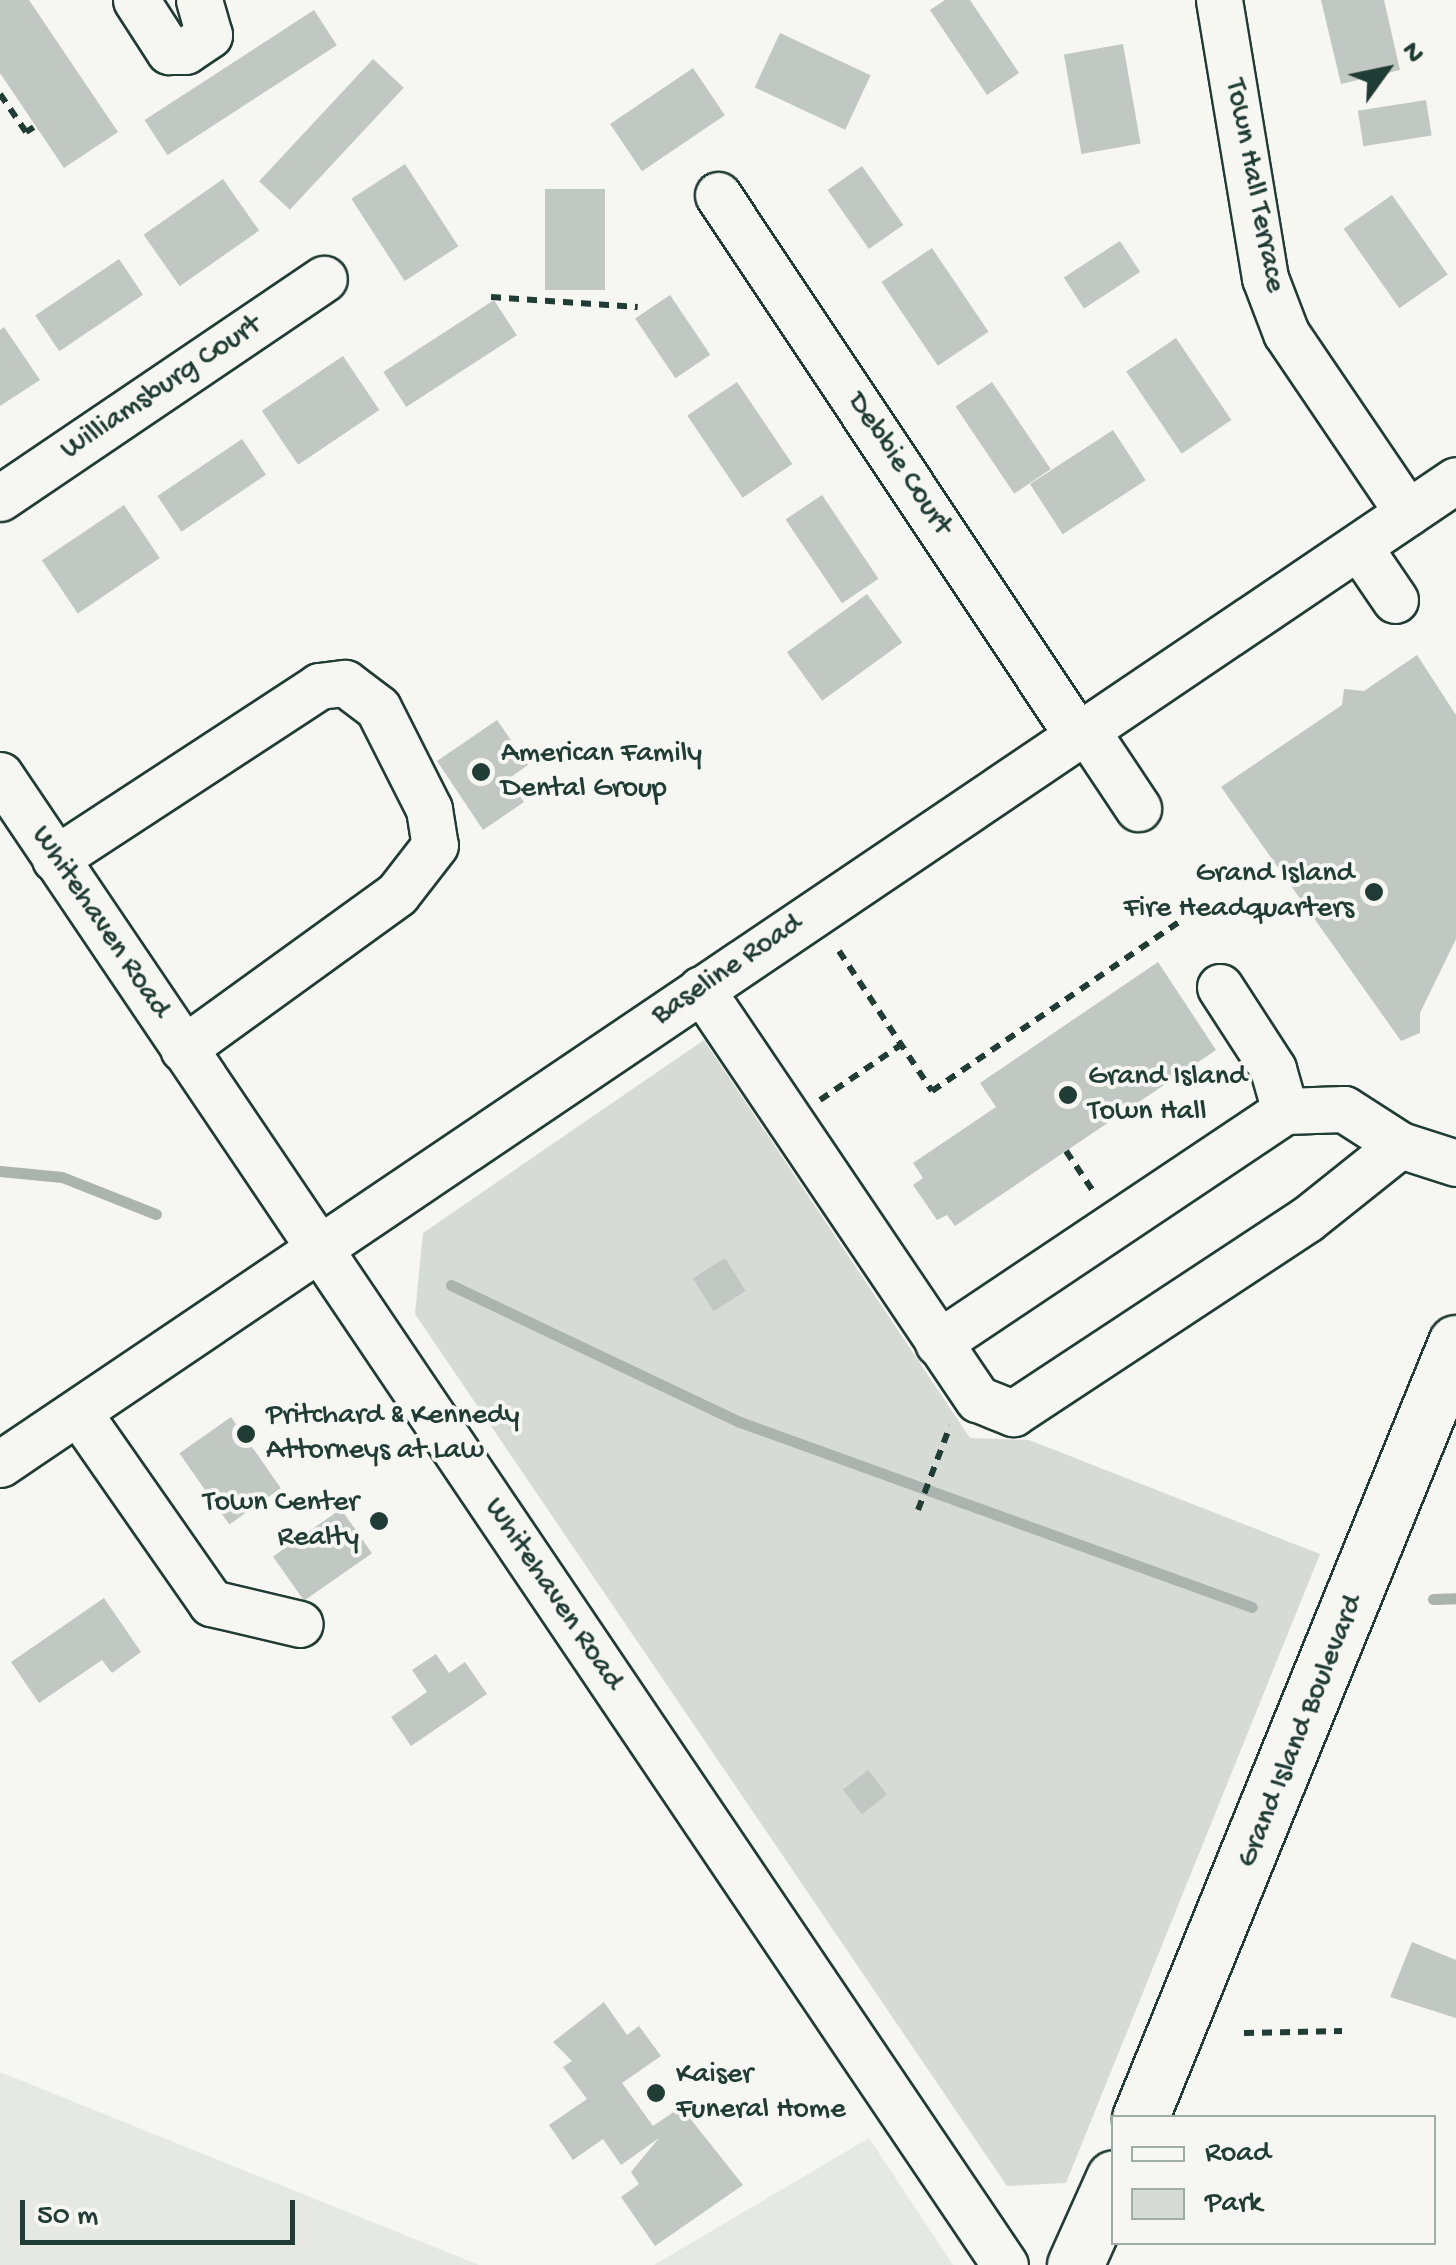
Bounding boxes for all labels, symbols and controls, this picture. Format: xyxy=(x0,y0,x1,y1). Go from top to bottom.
north arrow xyxy=(1336,20,1436,120)
text: N xyxy=(1393,37,1430,70)
street label: Town Hall Terrace xyxy=(1215,76,1291,296)
street label: Williamsburg Court xyxy=(55,309,269,469)
street label: Debbie Court xyxy=(837,387,959,543)
place label: American Family Dental Group xyxy=(501,737,702,808)
marker: American Family Dental Group xyxy=(470,761,492,783)
street label: Whitehaven Road xyxy=(21,820,177,1026)
place label: Grand Island Fire Headquarters xyxy=(1123,857,1354,928)
marker: Grand Island Fire Headquarters xyxy=(1363,881,1385,903)
street label: Baseline Road xyxy=(646,907,810,1035)
place label: Grand Island Town Hall xyxy=(1088,1060,1246,1130)
marker: Grand Island Town Hall xyxy=(1057,1084,1079,1106)
place label: Pritchard & Kennedy Attorneys at Law xyxy=(266,1399,519,1470)
marker: Pritchard & Kennedy Attorneys at Law xyxy=(235,1423,257,1445)
place label: Town Center Realty xyxy=(203,1486,359,1556)
street label: Whitehaven Road xyxy=(474,1492,630,1698)
marker: Town Center Realty xyxy=(368,1510,390,1532)
street label: Grand Island Boulevard xyxy=(1231,1590,1373,1874)
place label: Kaiser Funeral Home xyxy=(676,2058,846,2128)
marker: Kaiser Funeral Home xyxy=(645,2082,667,2104)
legend xyxy=(1111,2115,1436,2245)
text: Road xyxy=(1205,2137,1271,2172)
scale bar xyxy=(25,2180,300,2242)
text: Park xyxy=(1205,2187,1262,2222)
text: 50 m xyxy=(37,2200,98,2235)

